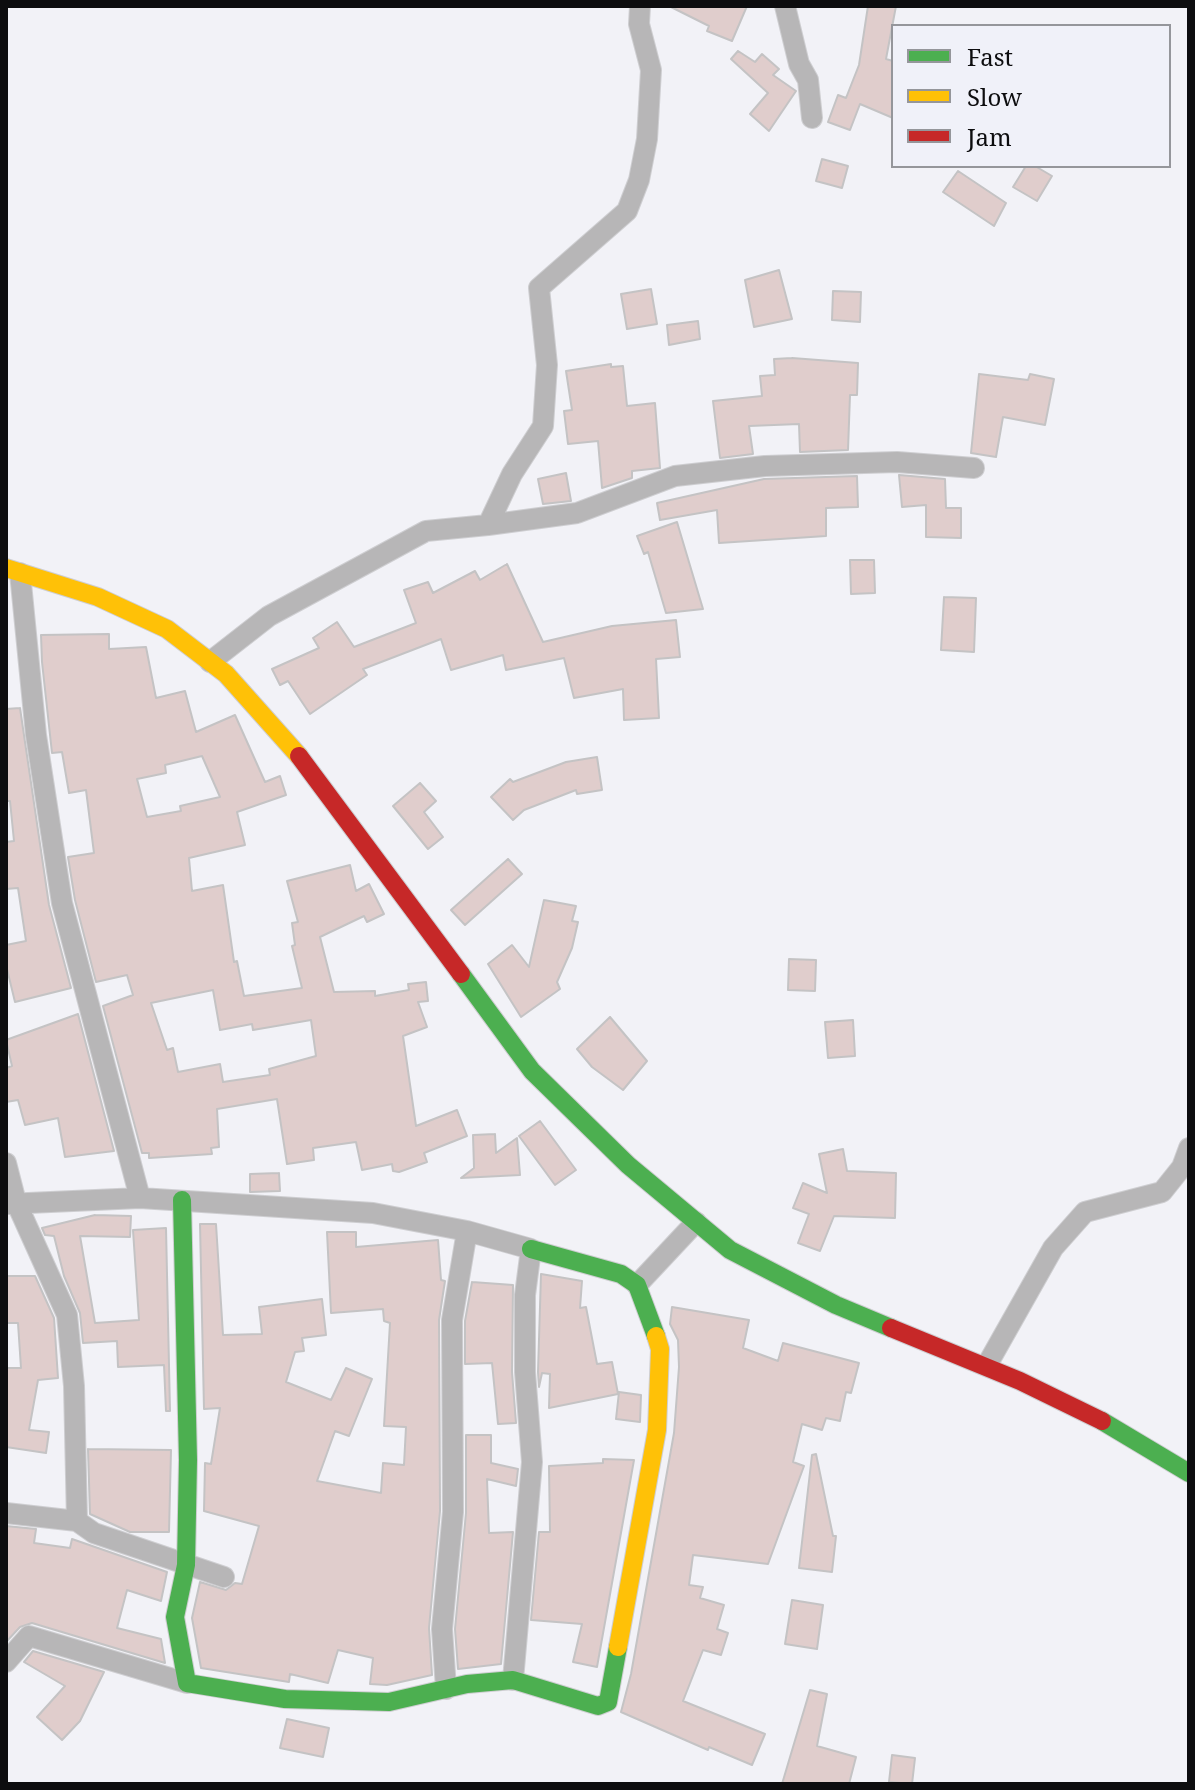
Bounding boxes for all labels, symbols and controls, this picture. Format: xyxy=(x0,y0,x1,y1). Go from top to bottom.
legend xyxy=(891,24,1171,168)
text: Fast xyxy=(967,40,1013,73)
text: Slow xyxy=(967,80,1022,113)
text: Jam xyxy=(967,120,1012,153)

